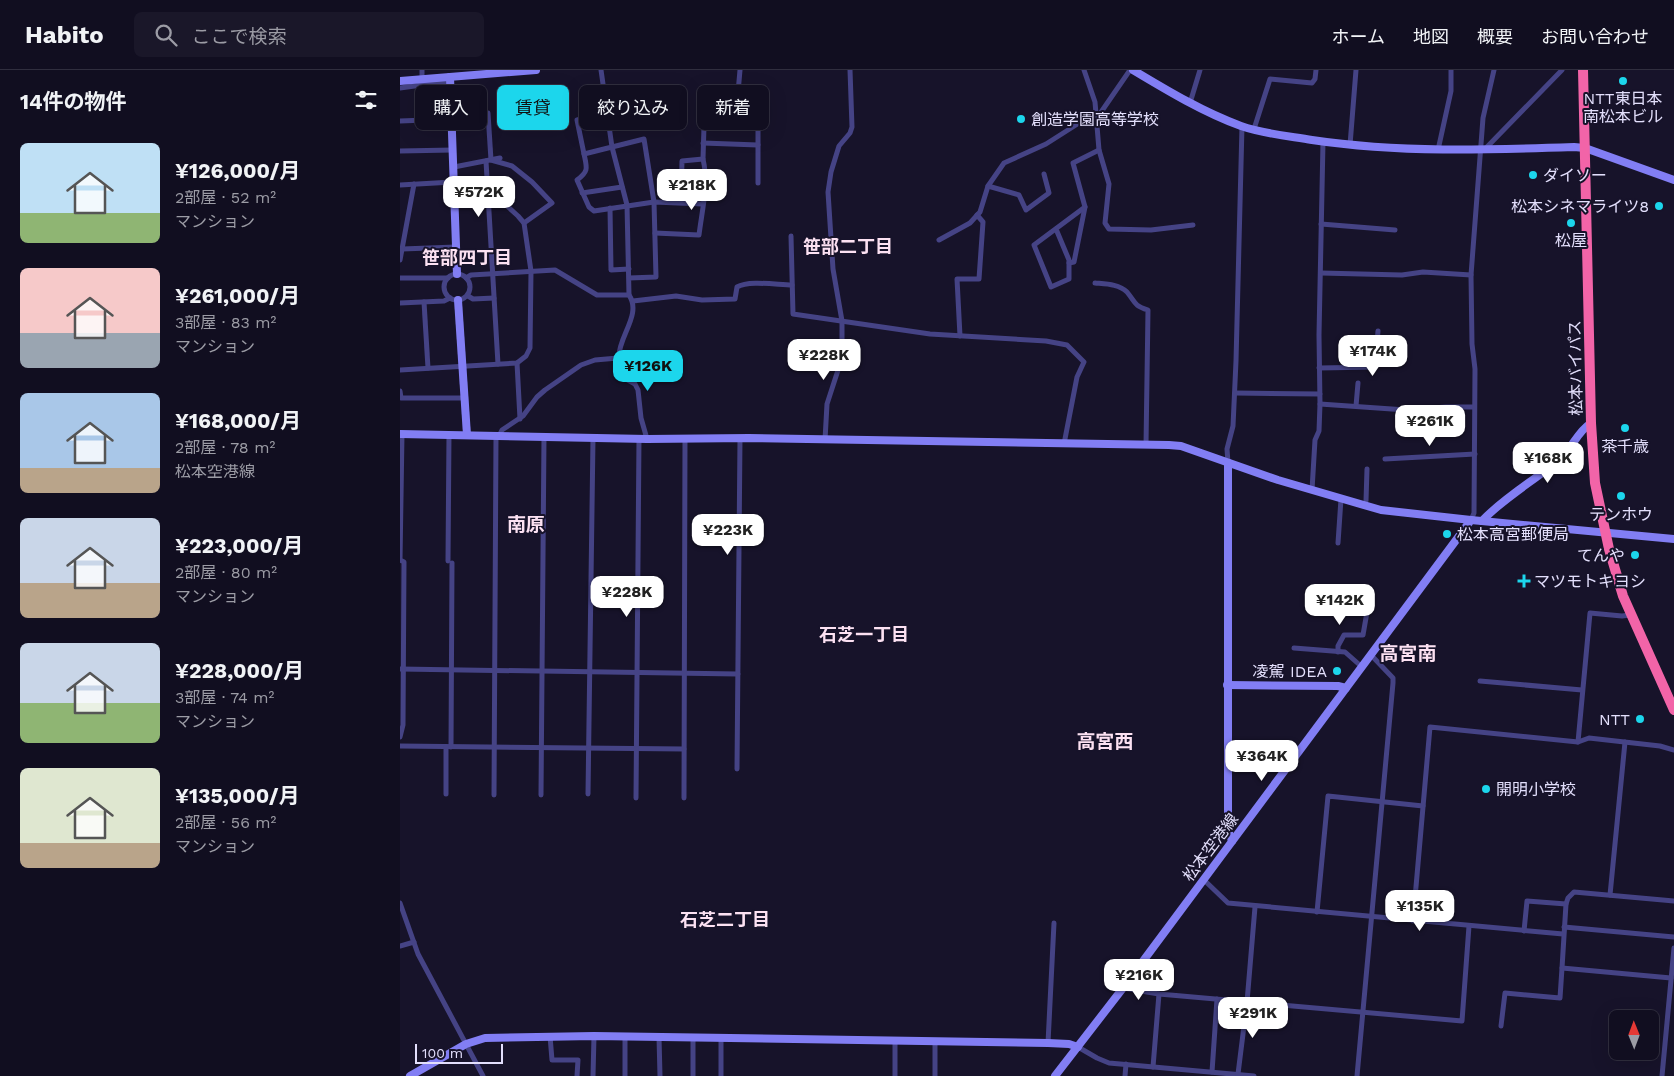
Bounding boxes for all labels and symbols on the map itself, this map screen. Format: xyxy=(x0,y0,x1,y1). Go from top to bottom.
marker: NTT東日本 南松本ビル xyxy=(1617,75,1629,87)
place label: NTT東日本 南松本ビル xyxy=(1583,89,1663,126)
place label: 創造学園高等学校 xyxy=(1031,110,1159,129)
marker: 創造学園高等学校 xyxy=(1015,113,1027,125)
place label: ダイソー xyxy=(1543,166,1607,185)
pin: ¥218K xyxy=(657,168,727,211)
marker: ダイソー xyxy=(1527,169,1539,181)
pin: ¥572K xyxy=(444,176,514,218)
place label: 松本シネマライツ8 xyxy=(1511,197,1649,216)
marker: 松本シネマライツ8 xyxy=(1653,200,1665,212)
marker: 松屋 xyxy=(1565,217,1577,229)
place label: 松屋 xyxy=(1555,231,1587,250)
district label: 笹部二丁目 xyxy=(803,236,893,257)
district label: 笹部四丁目 xyxy=(422,247,512,268)
street label: 松本バイパス xyxy=(1565,320,1586,416)
pin: ¥174K xyxy=(1338,334,1408,377)
pin: ¥228K xyxy=(789,338,859,381)
pin: ¥126K xyxy=(613,350,683,392)
pin: ¥261K xyxy=(1395,404,1465,447)
marker: 茶千歳 xyxy=(1619,422,1631,434)
place label: 茶千歳 xyxy=(1601,437,1649,456)
pin: ¥168K xyxy=(1513,442,1583,484)
marker: テンホウ xyxy=(1615,490,1627,502)
place label: テンホウ xyxy=(1589,505,1653,524)
district label: 南原 xyxy=(507,513,545,536)
pin: ¥223K xyxy=(693,514,763,556)
place label: 松本高宮郵便局 xyxy=(1457,525,1569,544)
marker: 松本高宮郵便局 xyxy=(1441,528,1453,540)
place label: てんや xyxy=(1577,546,1625,565)
marker: てんや xyxy=(1629,549,1641,561)
place label: マツモトキヨシ xyxy=(1534,572,1646,591)
marker: マツモトキヨシ xyxy=(1518,575,1530,587)
pin: ¥228K xyxy=(592,576,662,618)
pin: ¥142K xyxy=(1305,584,1375,626)
district label: 石芝一丁目 xyxy=(819,624,909,645)
district label: 高宮南 xyxy=(1379,642,1437,665)
place label: 凌駕 IDEA xyxy=(1253,662,1327,681)
marker: 凌駕 IDEA xyxy=(1331,665,1343,677)
place label: NTT xyxy=(1599,710,1630,729)
marker: NTT xyxy=(1634,713,1646,725)
district label: 高宮西 xyxy=(1076,730,1134,753)
pin: ¥364K xyxy=(1227,740,1297,782)
place label: 開明小学校 xyxy=(1496,780,1576,799)
marker: 開明小学校 xyxy=(1480,783,1492,795)
street label: 松本空港線 xyxy=(1179,810,1242,885)
pin: ¥135K xyxy=(1385,890,1455,932)
district label: 石芝二丁目 xyxy=(680,909,770,930)
pin: ¥216K xyxy=(1104,958,1174,1001)
pin: ¥291K xyxy=(1218,996,1288,1039)
north arrow xyxy=(1609,1010,1659,1060)
scale bar xyxy=(415,1041,502,1064)

